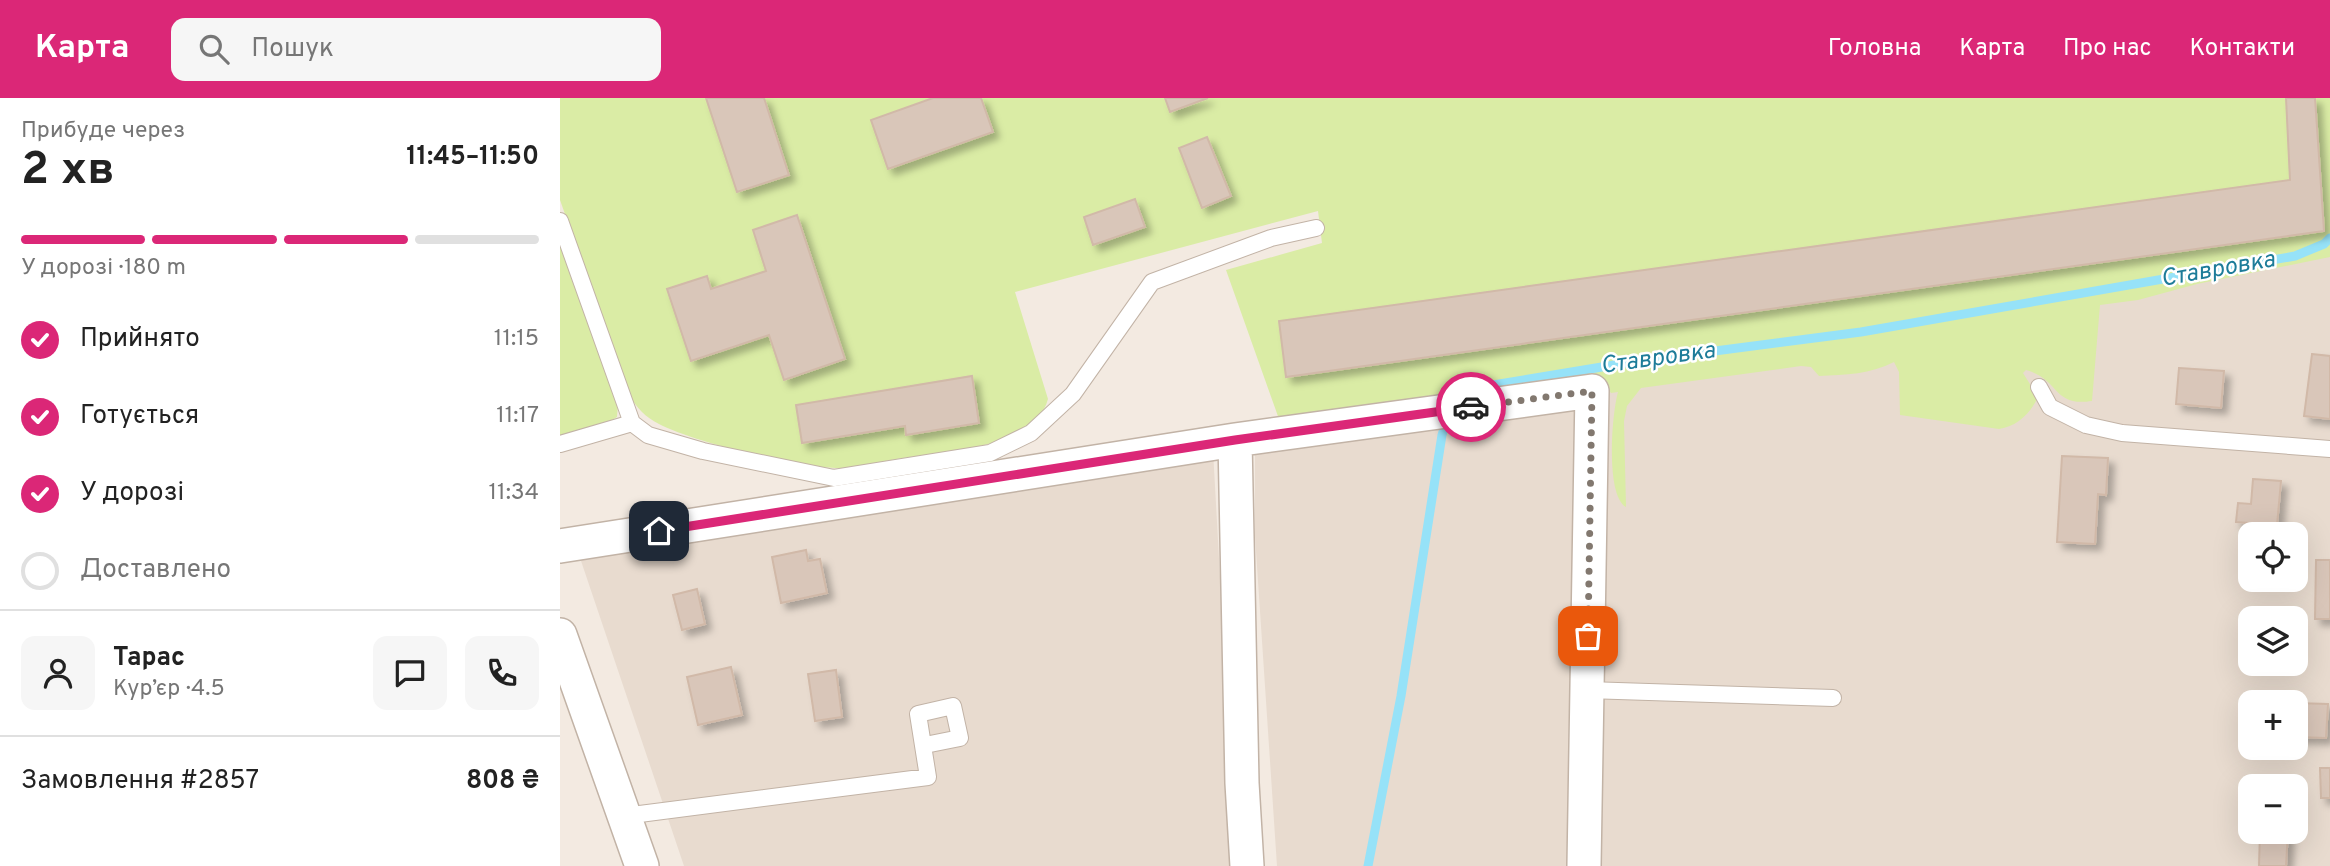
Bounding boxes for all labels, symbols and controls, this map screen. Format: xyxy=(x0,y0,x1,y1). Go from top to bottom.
search box xyxy=(171,18,661,81)
text: Карта xyxy=(35,28,129,70)
icon: search xyxy=(195,30,233,68)
text: Пошук xyxy=(251,33,334,66)
text: Головна xyxy=(1828,34,1921,64)
text: Карта xyxy=(1959,34,2025,64)
text: Про нас xyxy=(2063,34,2151,64)
text: Контакти xyxy=(2189,34,2295,64)
text: Прибуде через xyxy=(21,117,185,146)
text: 11:45–11:50 xyxy=(406,141,539,174)
text: 2 хв xyxy=(21,142,115,201)
water label: Ставровка xyxy=(2159,245,2278,295)
text: У дорозі · 180 m xyxy=(21,254,186,283)
icon: check xyxy=(21,321,59,359)
text: Прийнято xyxy=(80,323,200,356)
text: 11:15 xyxy=(494,325,539,354)
water label: Ставровка xyxy=(1599,336,1718,382)
courier xyxy=(1436,372,1506,442)
icon: car xyxy=(1452,388,1490,426)
icon: check xyxy=(21,398,59,436)
text: Готується xyxy=(80,400,199,433)
text: 11:17 xyxy=(496,402,539,431)
icon: check xyxy=(21,475,59,513)
text: У дорозі xyxy=(80,477,184,510)
text: 11:34 xyxy=(489,479,539,508)
pin xyxy=(629,501,689,561)
icon: home xyxy=(640,512,678,550)
map controls xyxy=(2238,522,2308,844)
button: locate xyxy=(2238,522,2308,592)
text: Доставлено xyxy=(80,554,231,587)
pin xyxy=(1558,606,1618,666)
button: layers xyxy=(2238,606,2308,676)
icon: bag xyxy=(1569,617,1607,655)
button: person xyxy=(21,636,95,710)
button: chat xyxy=(373,636,447,710)
button: phone xyxy=(465,636,539,710)
text: Тарас xyxy=(113,642,185,675)
text: Кур’єр · 4.5 xyxy=(113,675,225,704)
button: + xyxy=(2238,690,2308,760)
text: Замовлення #2857 xyxy=(21,765,259,798)
text: 808 ₴ xyxy=(466,765,539,798)
button: − xyxy=(2238,774,2308,844)

